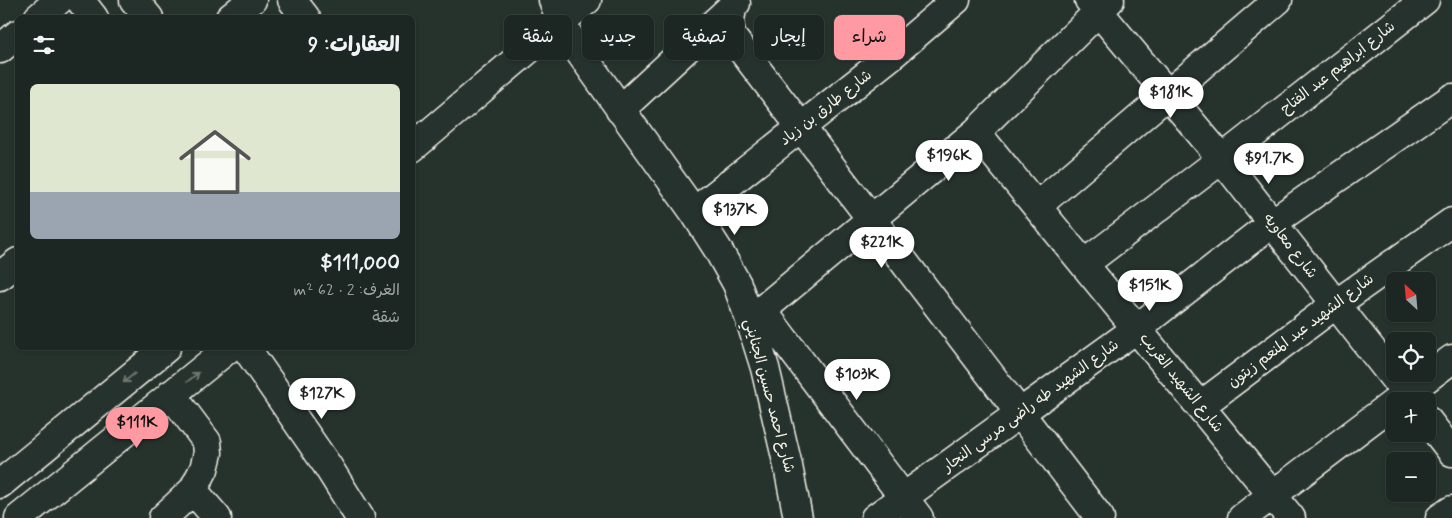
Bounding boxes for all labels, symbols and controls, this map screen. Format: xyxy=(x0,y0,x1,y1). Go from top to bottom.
chip: شقة xyxy=(504,15,572,60)
chip: جديد xyxy=(582,15,654,60)
chip: تصفية xyxy=(664,15,744,60)
chip: إيجار xyxy=(754,15,824,60)
chip: شراء xyxy=(834,15,905,60)
street label: شارع ابراهيم عبد الفتاح xyxy=(1276,17,1400,120)
icon: filters xyxy=(30,31,58,59)
text: العقارات: 9 xyxy=(308,31,400,59)
street label: شارع طارق بن زياد xyxy=(776,66,876,150)
pin: $181K xyxy=(1136,76,1206,119)
text: $181K xyxy=(1150,82,1192,103)
icon: home xyxy=(170,117,260,207)
pin: $196K xyxy=(914,140,984,182)
pin: $91.7K xyxy=(1228,142,1310,185)
text: $196K xyxy=(927,145,971,166)
text: $91.7K xyxy=(1245,148,1293,169)
pin: $137K xyxy=(700,194,770,236)
text: $137K xyxy=(713,199,757,220)
street label: شارع معاويه xyxy=(1258,209,1322,283)
pin: $221K xyxy=(847,226,917,269)
text: $221K xyxy=(860,232,904,253)
text: $111,000 xyxy=(320,249,400,277)
street label: شارع الشهيد عبد المنعم زيتون xyxy=(1224,269,1379,393)
pin: $151K xyxy=(1115,270,1185,312)
north arrow xyxy=(1386,272,1436,322)
map controls xyxy=(1386,272,1436,502)
text: $151K xyxy=(1129,275,1171,296)
text: الغرف: 2 · 62 m² xyxy=(294,280,400,301)
text: شقة xyxy=(372,307,400,328)
street label: شارع احمد حسين الجنايني xyxy=(737,317,799,476)
street label: شارع الشهيد الغريب xyxy=(1135,329,1227,437)
button: locate xyxy=(1386,332,1436,382)
street label: شارع الشهيد طه راضى مرسى النجار xyxy=(938,335,1123,477)
pin: $103K xyxy=(822,358,892,401)
text: $103K xyxy=(835,364,879,385)
one-way arrow xyxy=(186,371,199,382)
one-way arrow xyxy=(122,373,135,384)
pin: $127K xyxy=(287,378,357,420)
text: $127K xyxy=(299,383,345,404)
button: + xyxy=(1386,392,1436,442)
pin: $111K xyxy=(102,406,172,449)
text: $111K xyxy=(117,412,157,433)
button: − xyxy=(1386,452,1436,502)

